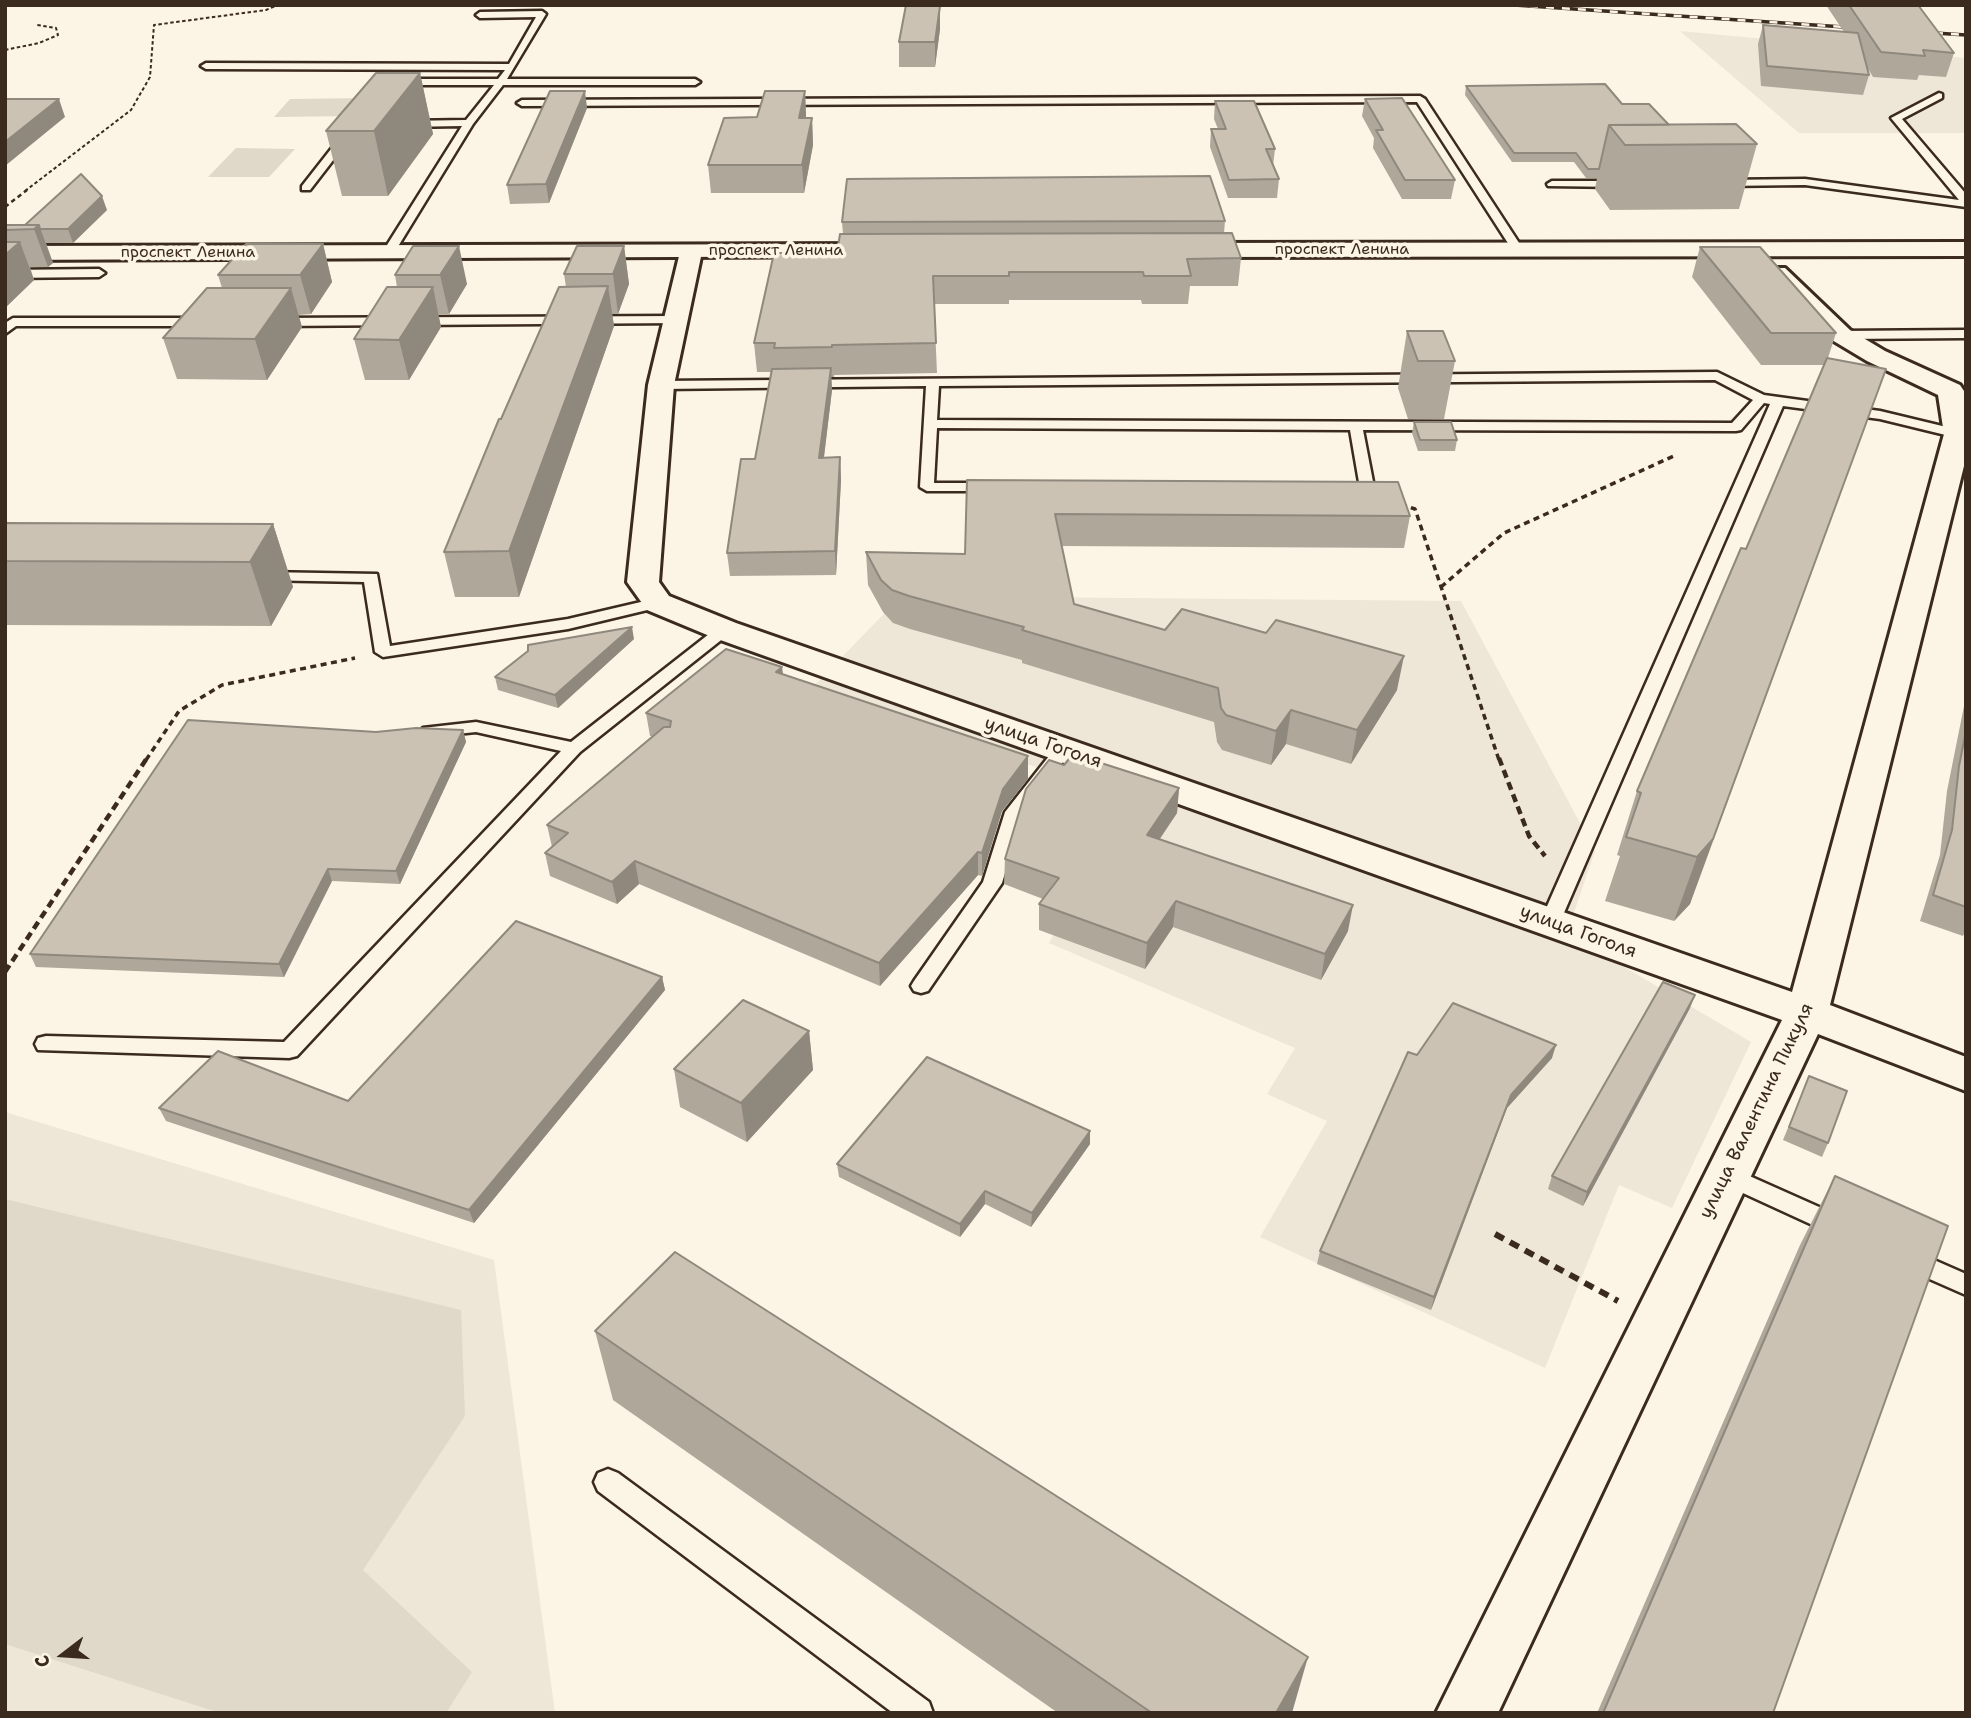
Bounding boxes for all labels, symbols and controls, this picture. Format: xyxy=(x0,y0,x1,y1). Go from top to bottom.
street label: проспект Ленина xyxy=(1275,240,1409,260)
street label: проспект Ленина xyxy=(709,241,843,261)
street label: проспект Ленина xyxy=(121,243,255,263)
street label: улица Гоголя xyxy=(981,712,1105,774)
street label: улица Гоголя xyxy=(1516,900,1640,964)
street label: улица Валентина Пикуля xyxy=(1695,1000,1819,1222)
north arrow xyxy=(28,1620,98,1690)
text: С xyxy=(29,1652,56,1671)

